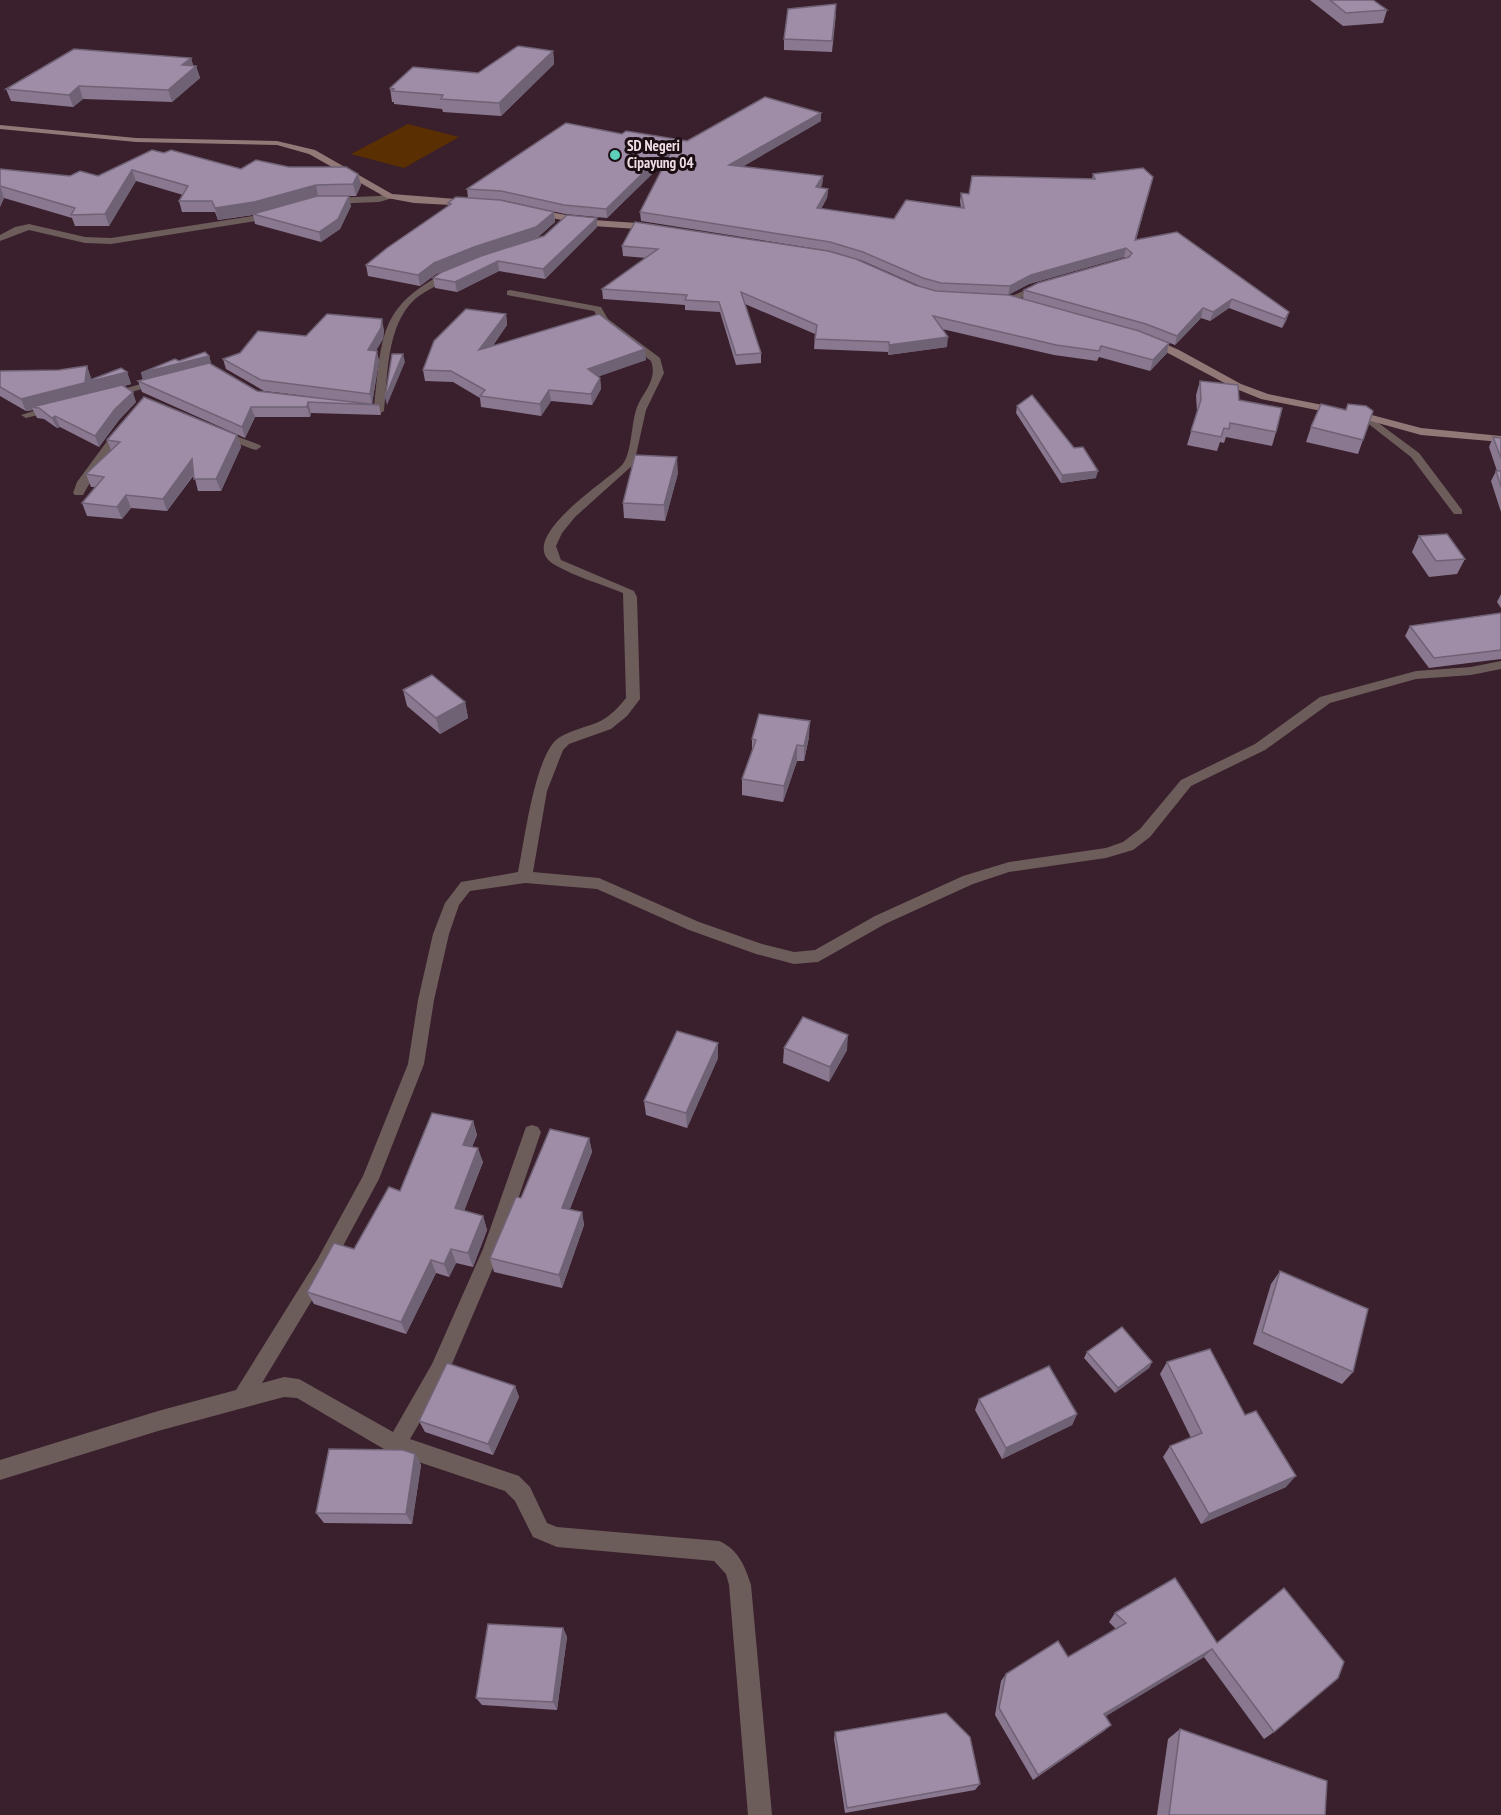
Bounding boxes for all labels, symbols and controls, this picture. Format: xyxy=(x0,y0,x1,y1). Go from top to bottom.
place label: SD Negeri Cipayung 04 xyxy=(627,136,694,172)
marker: SD Negeri Cipayung 04 xyxy=(608,148,622,162)

